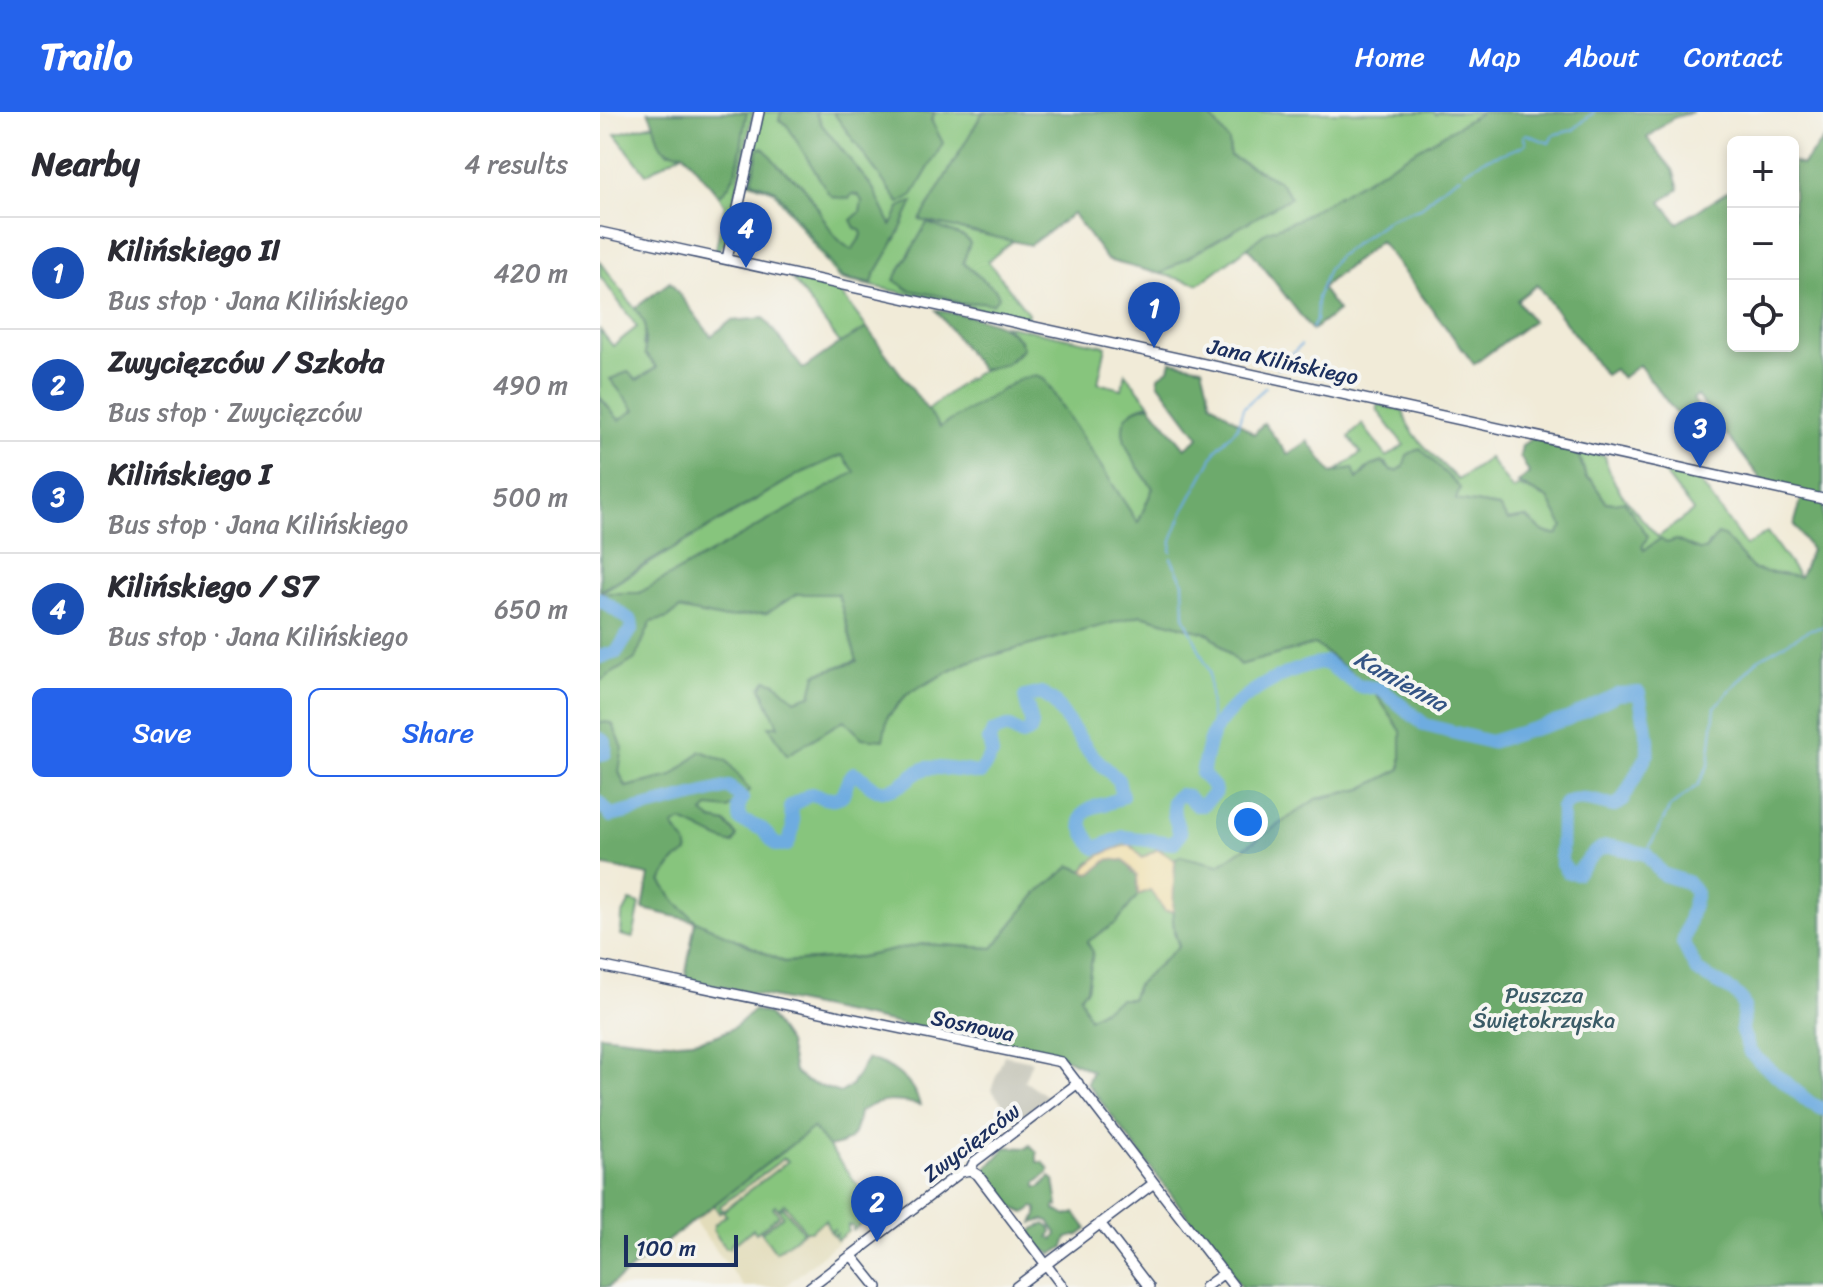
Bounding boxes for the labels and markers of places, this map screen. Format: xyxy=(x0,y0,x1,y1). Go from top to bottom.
pin: 4 xyxy=(720,202,772,268)
pin: 1 xyxy=(1128,282,1180,348)
pin: 3 xyxy=(1674,402,1726,468)
pin: 2 xyxy=(851,1176,903,1242)

